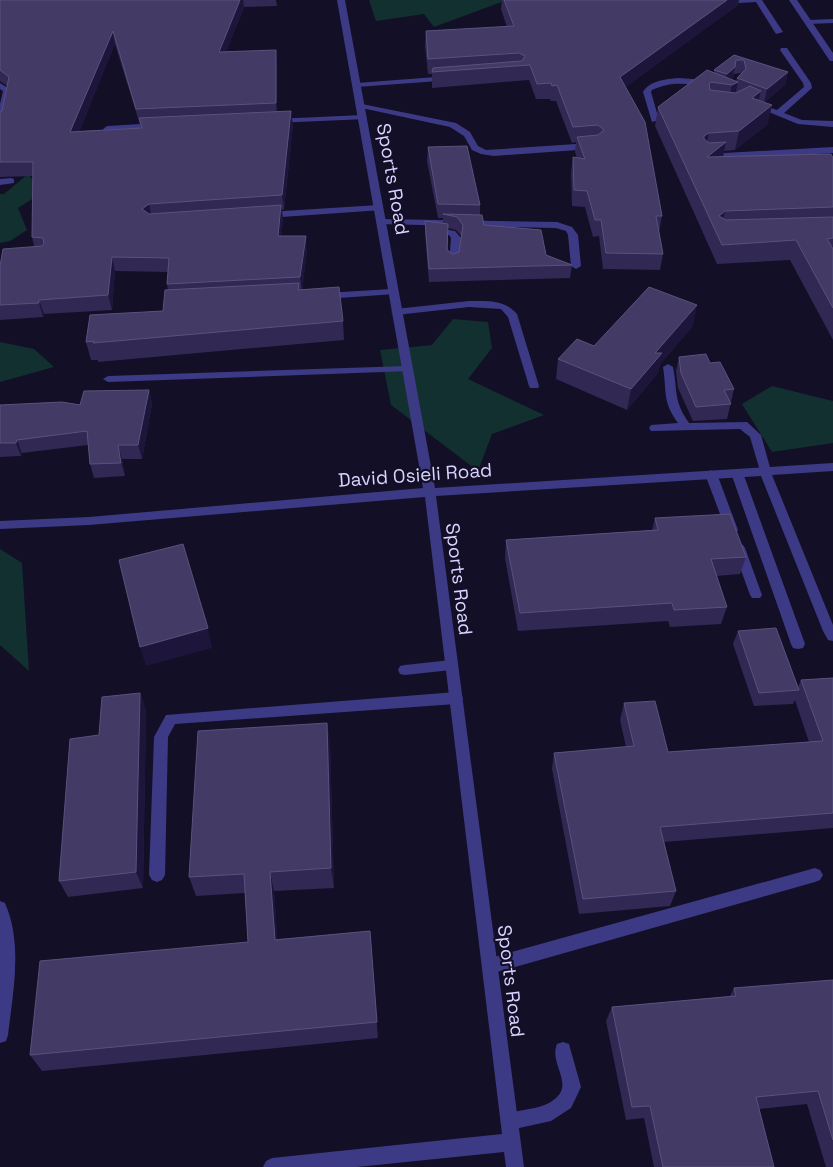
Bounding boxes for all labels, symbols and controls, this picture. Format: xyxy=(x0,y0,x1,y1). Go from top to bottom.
street label: Sports Road xyxy=(371,121,415,237)
street label: David Osieli Road xyxy=(337,457,493,493)
street label: Sports Road xyxy=(440,521,478,637)
street label: Sports Road xyxy=(492,923,530,1039)

